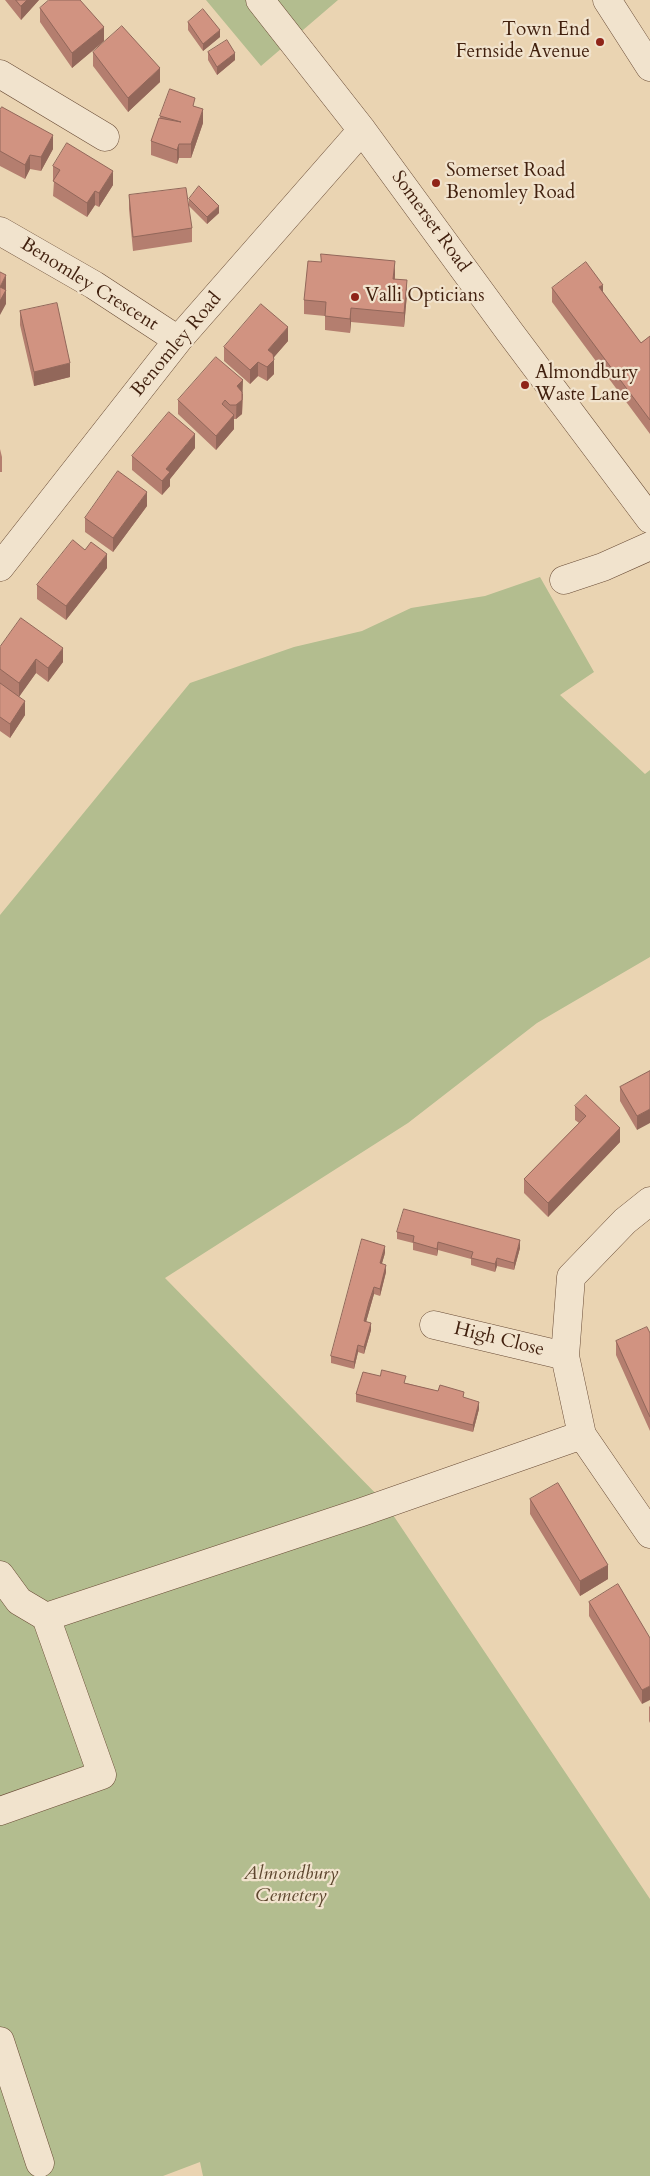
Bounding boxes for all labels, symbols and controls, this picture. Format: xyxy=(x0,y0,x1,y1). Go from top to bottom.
place label: Town End Fernside Avenue xyxy=(456,20,590,64)
marker: Town End Fernside Avenue xyxy=(594,36,606,48)
place label: Somerset Road Benomley Road xyxy=(446,161,575,205)
street label: Somerset Road xyxy=(386,167,474,277)
marker: Somerset Road Benomley Road xyxy=(430,177,442,189)
street label: Benomley Crescent xyxy=(16,234,162,336)
place label: Valli Opticians xyxy=(365,286,485,308)
street label: Benomley Road xyxy=(127,288,227,402)
marker: Valli Opticians xyxy=(349,291,361,303)
place label: Almondbury Waste Lane xyxy=(535,363,638,407)
marker: Almondbury Waste Lane xyxy=(519,379,531,391)
street label: High Close xyxy=(452,1318,546,1362)
park label: Almondbury Cemetery xyxy=(244,1864,338,1908)

